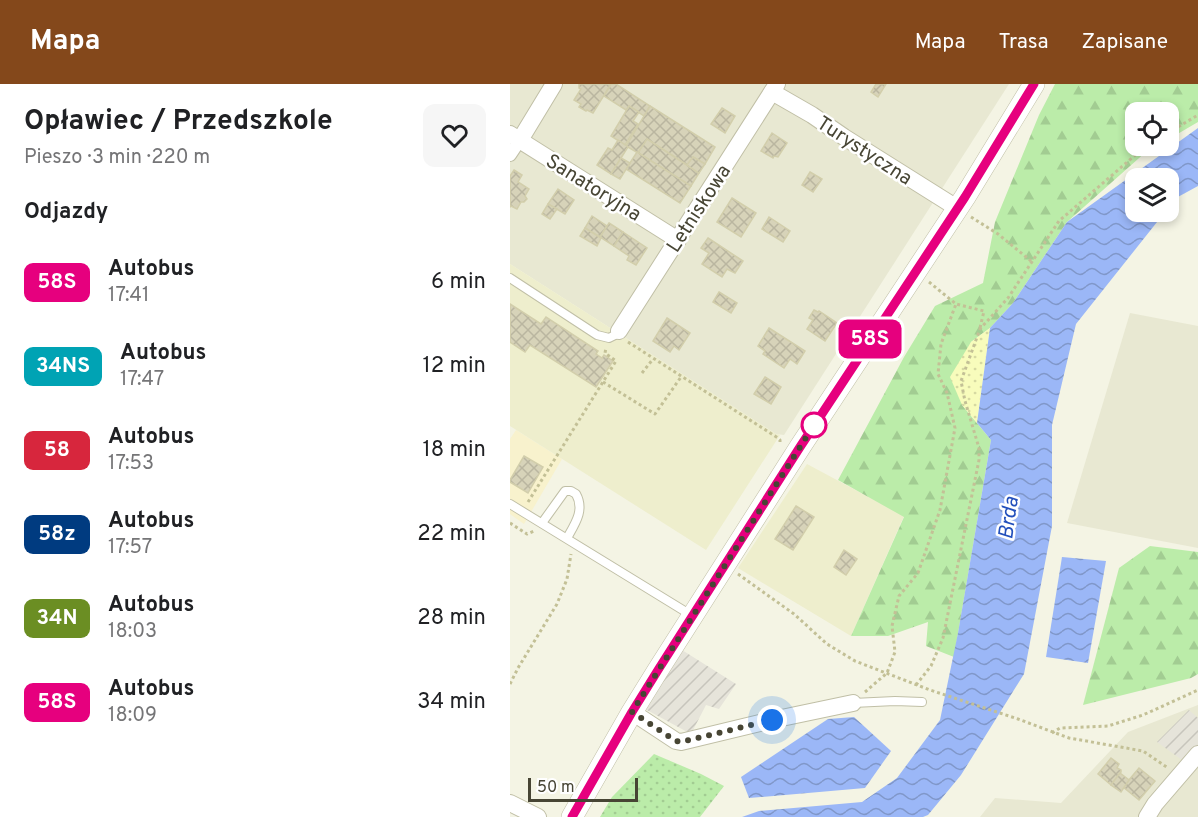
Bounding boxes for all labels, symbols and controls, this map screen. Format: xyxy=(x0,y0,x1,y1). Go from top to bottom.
text: Mapa xyxy=(30,24,100,60)
text: Mapa xyxy=(915,29,966,56)
text: Trasa xyxy=(999,29,1048,56)
text: Zapisane xyxy=(1081,29,1168,56)
map controls xyxy=(1125,102,1179,222)
button: locate xyxy=(1125,102,1179,156)
text: Opławiec / Przedszkole xyxy=(24,104,333,140)
button: heart xyxy=(423,104,486,167)
street label: Turystyczna xyxy=(811,111,917,192)
text: Pieszo · 3 min · 220 m xyxy=(24,145,210,171)
street label: Sanatoryjna xyxy=(540,149,646,228)
street label: Letniskowa xyxy=(662,160,738,258)
button: layers xyxy=(1125,168,1179,222)
text: Odjazdy xyxy=(24,199,108,226)
text: Autobus xyxy=(108,256,194,283)
text: 58S xyxy=(38,269,76,296)
text: 6 min xyxy=(431,269,486,296)
text: 17:41 xyxy=(108,283,149,309)
line badge: 58S xyxy=(836,320,904,358)
text: 58S xyxy=(851,326,889,353)
text: Autobus xyxy=(120,340,206,367)
text: 34NS xyxy=(36,353,90,380)
text: 12 min xyxy=(423,353,486,380)
text: 17:47 xyxy=(120,367,164,393)
unlabelled marker xyxy=(801,412,827,438)
text: Autobus xyxy=(108,424,194,451)
text: 58 xyxy=(44,437,70,464)
text: 18 min xyxy=(423,437,486,464)
text: 17:53 xyxy=(108,451,154,477)
water label: Brda xyxy=(993,495,1026,541)
text: Autobus xyxy=(108,508,194,535)
text: 58z xyxy=(38,521,76,548)
text: 22 min xyxy=(417,521,486,548)
text: 17:57 xyxy=(108,535,152,561)
text: Autobus xyxy=(108,592,194,619)
text: 34N xyxy=(36,605,78,632)
text: 28 min xyxy=(417,605,486,632)
text: 18:03 xyxy=(108,619,157,645)
text: Autobus xyxy=(108,676,194,703)
text: 58S xyxy=(38,689,76,716)
text: 34 min xyxy=(417,689,486,716)
text: 18:09 xyxy=(108,703,157,729)
your location xyxy=(757,705,787,735)
scale bar xyxy=(528,775,638,802)
text: 50 m xyxy=(537,778,575,798)

